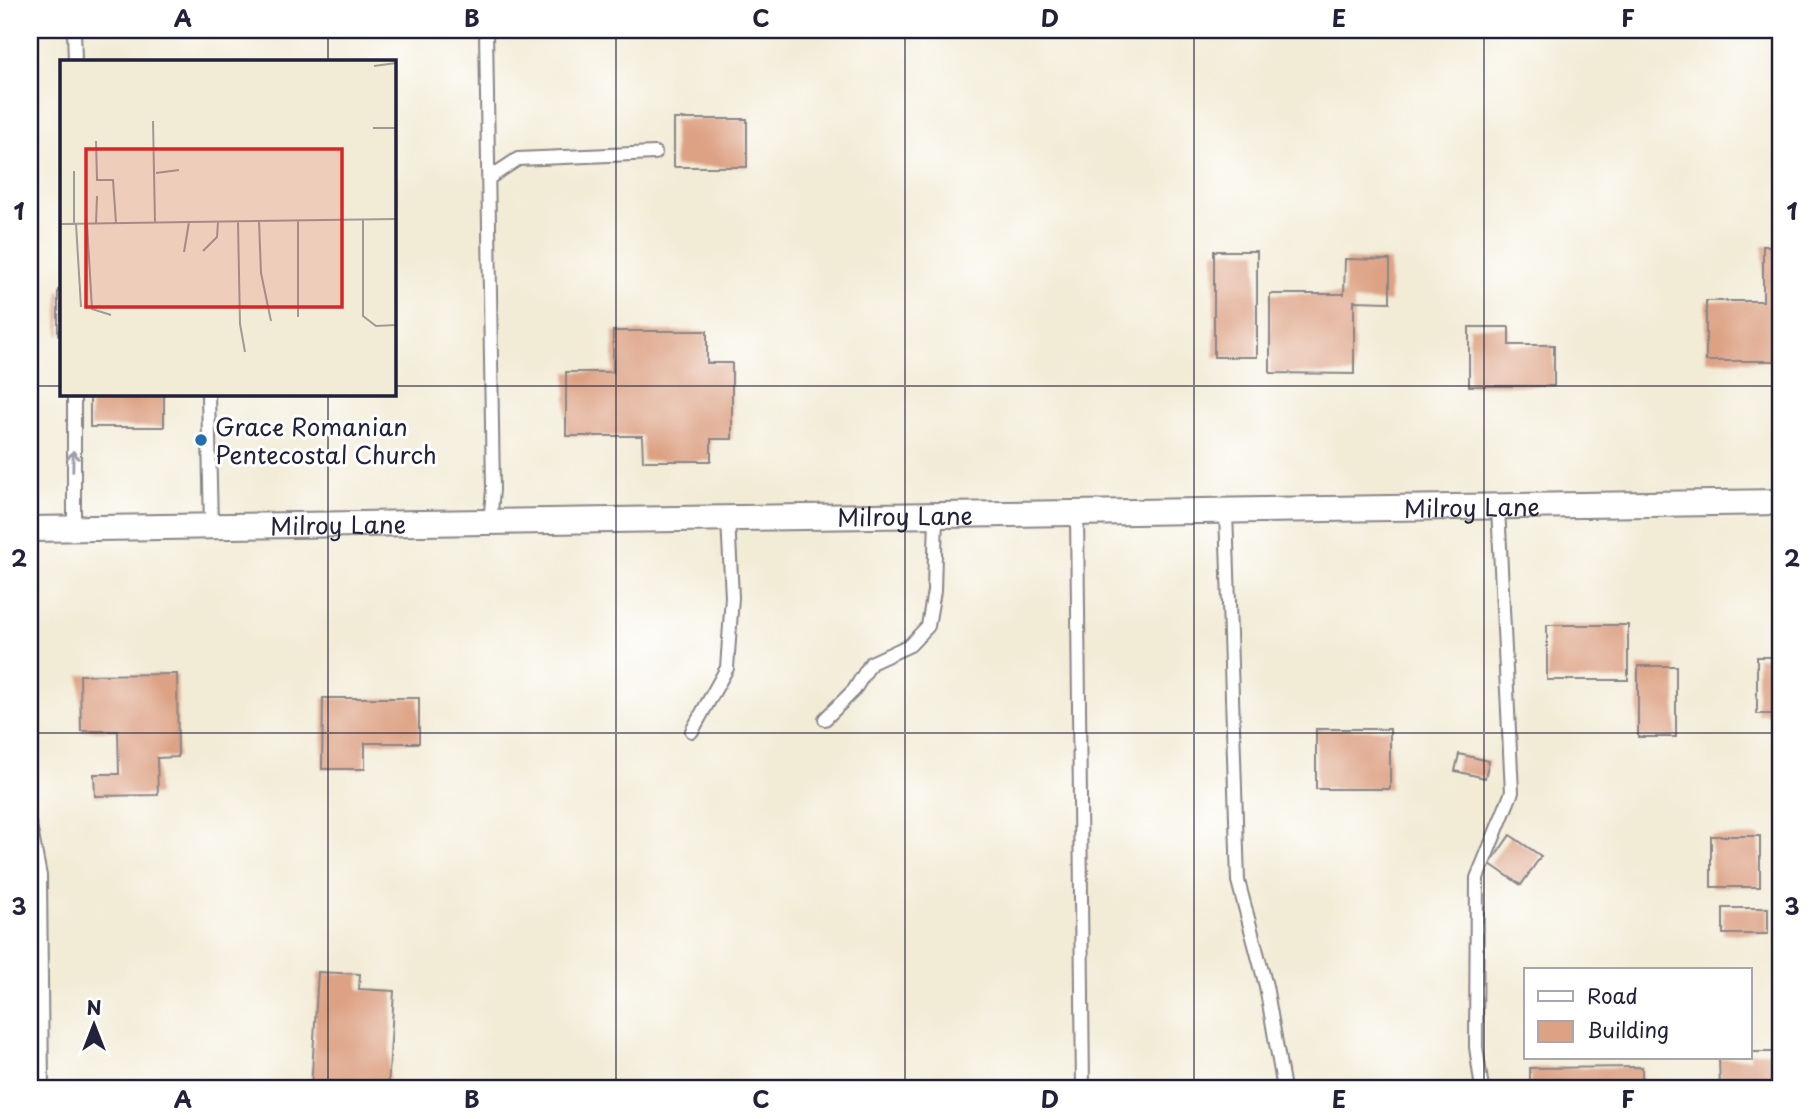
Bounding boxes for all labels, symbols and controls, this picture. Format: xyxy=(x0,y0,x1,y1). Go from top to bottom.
text: A xyxy=(174,0,192,35)
text: B xyxy=(464,0,480,35)
text: C xyxy=(752,0,770,35)
text: D xyxy=(1041,0,1059,35)
text: E xyxy=(1332,0,1346,35)
text: F xyxy=(1621,0,1635,35)
inset map xyxy=(60,60,396,396)
text: 1 xyxy=(14,193,25,228)
text: 1 xyxy=(1787,193,1798,228)
place label: Grace Romanian Pentecostal Church xyxy=(215,408,437,472)
marker: Grace Romanian Pentecostal Church xyxy=(193,432,209,448)
one-way arrow xyxy=(66,450,80,473)
street label: Milroy Lane xyxy=(1404,488,1540,526)
street label: Milroy Lane xyxy=(837,496,973,535)
street label: Milroy Lane xyxy=(270,505,406,543)
text: 2 xyxy=(11,540,27,575)
text: 2 xyxy=(1784,540,1800,575)
text: 3 xyxy=(11,888,27,923)
text: 3 xyxy=(1784,888,1800,923)
legend xyxy=(1524,968,1752,1060)
text: Road xyxy=(1587,979,1638,1011)
north arrow xyxy=(60,990,130,1060)
text: N xyxy=(86,993,102,1021)
text: Building xyxy=(1587,1013,1669,1045)
text: A xyxy=(174,1081,192,1116)
text: B xyxy=(464,1081,480,1116)
text: C xyxy=(752,1081,770,1116)
text: D xyxy=(1041,1081,1059,1116)
text: E xyxy=(1332,1081,1346,1116)
text: F xyxy=(1621,1081,1635,1116)

